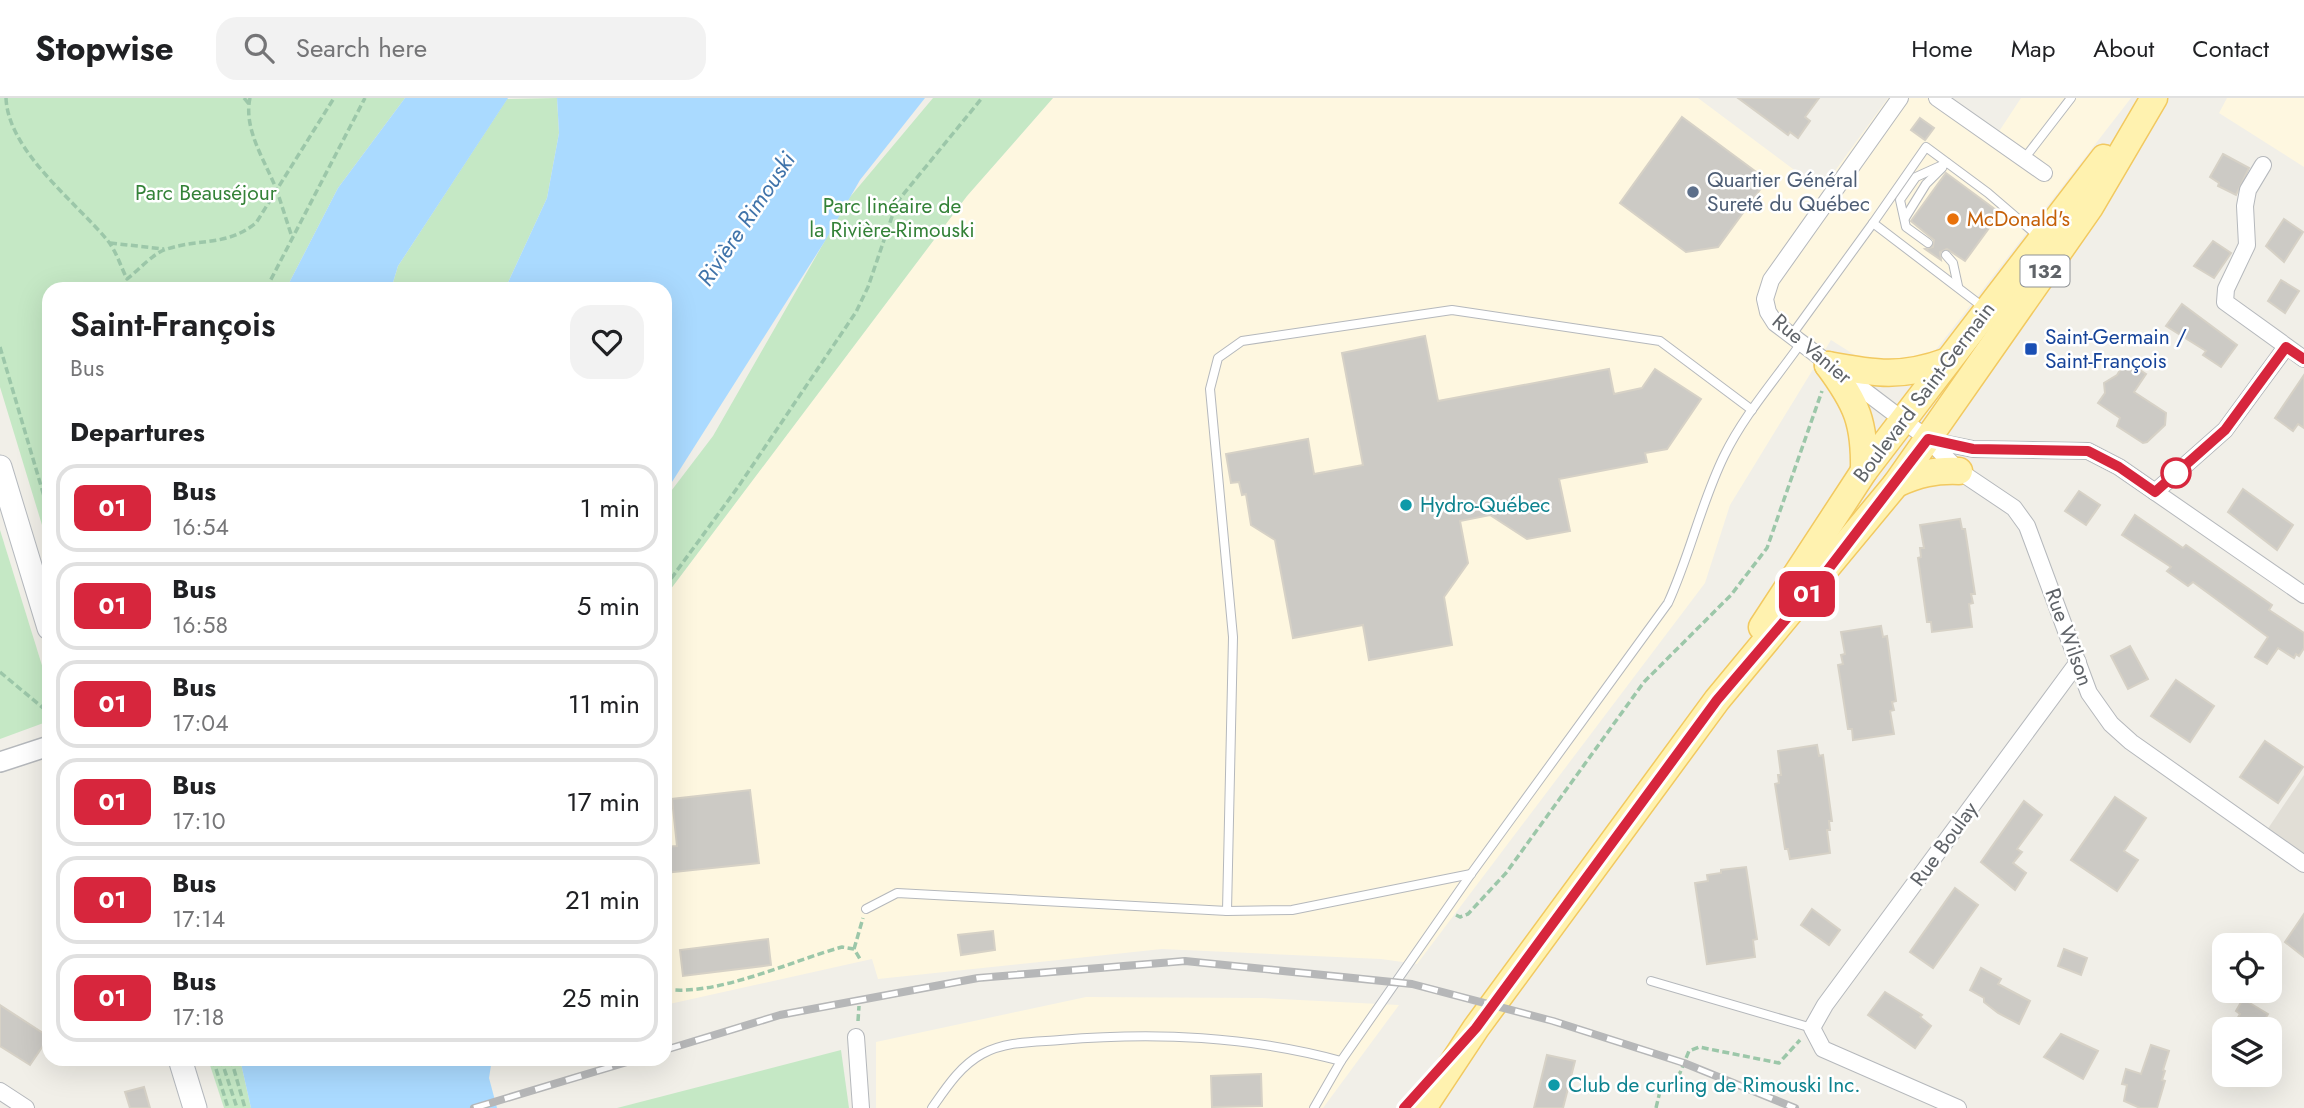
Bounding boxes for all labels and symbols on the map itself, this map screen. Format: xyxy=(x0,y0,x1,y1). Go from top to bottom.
water label: Rivière Rimouski xyxy=(688,144,804,293)
place label: Quartier Général Sureté du Québec xyxy=(1707,165,1870,219)
park label: Parc Beauséjour xyxy=(135,178,278,208)
marker: Quartier Général Sureté du Québec xyxy=(1685,184,1701,200)
park label: Parc linéaire de la Rivière-Rimouski xyxy=(809,191,975,245)
place label: McDonald's xyxy=(1967,204,2070,234)
marker: McDonald's xyxy=(1945,211,1961,227)
road number: 132 xyxy=(2021,256,2070,286)
street label: Boulevard Saint-Germain xyxy=(1846,295,2002,489)
street label: Rue Vanier xyxy=(1765,307,1859,392)
place label: Saint-Germain / Saint-François xyxy=(2045,322,2187,376)
marker: Saint-Germain / Saint-François xyxy=(2023,341,2039,357)
unlabelled marker xyxy=(2161,458,2191,488)
place label: Hydro-Québec xyxy=(1420,490,1550,520)
marker: Hydro-Québec xyxy=(1398,497,1414,513)
line badge: 01 xyxy=(1776,571,1839,617)
street label: Rue Wilson xyxy=(2037,584,2101,690)
street label: Rue Boulay xyxy=(1903,795,1985,893)
place label: Club de curling de Rimouski Inc. xyxy=(1568,1070,1861,1100)
marker: Club de curling de Rimouski Inc. xyxy=(1546,1077,1562,1093)

